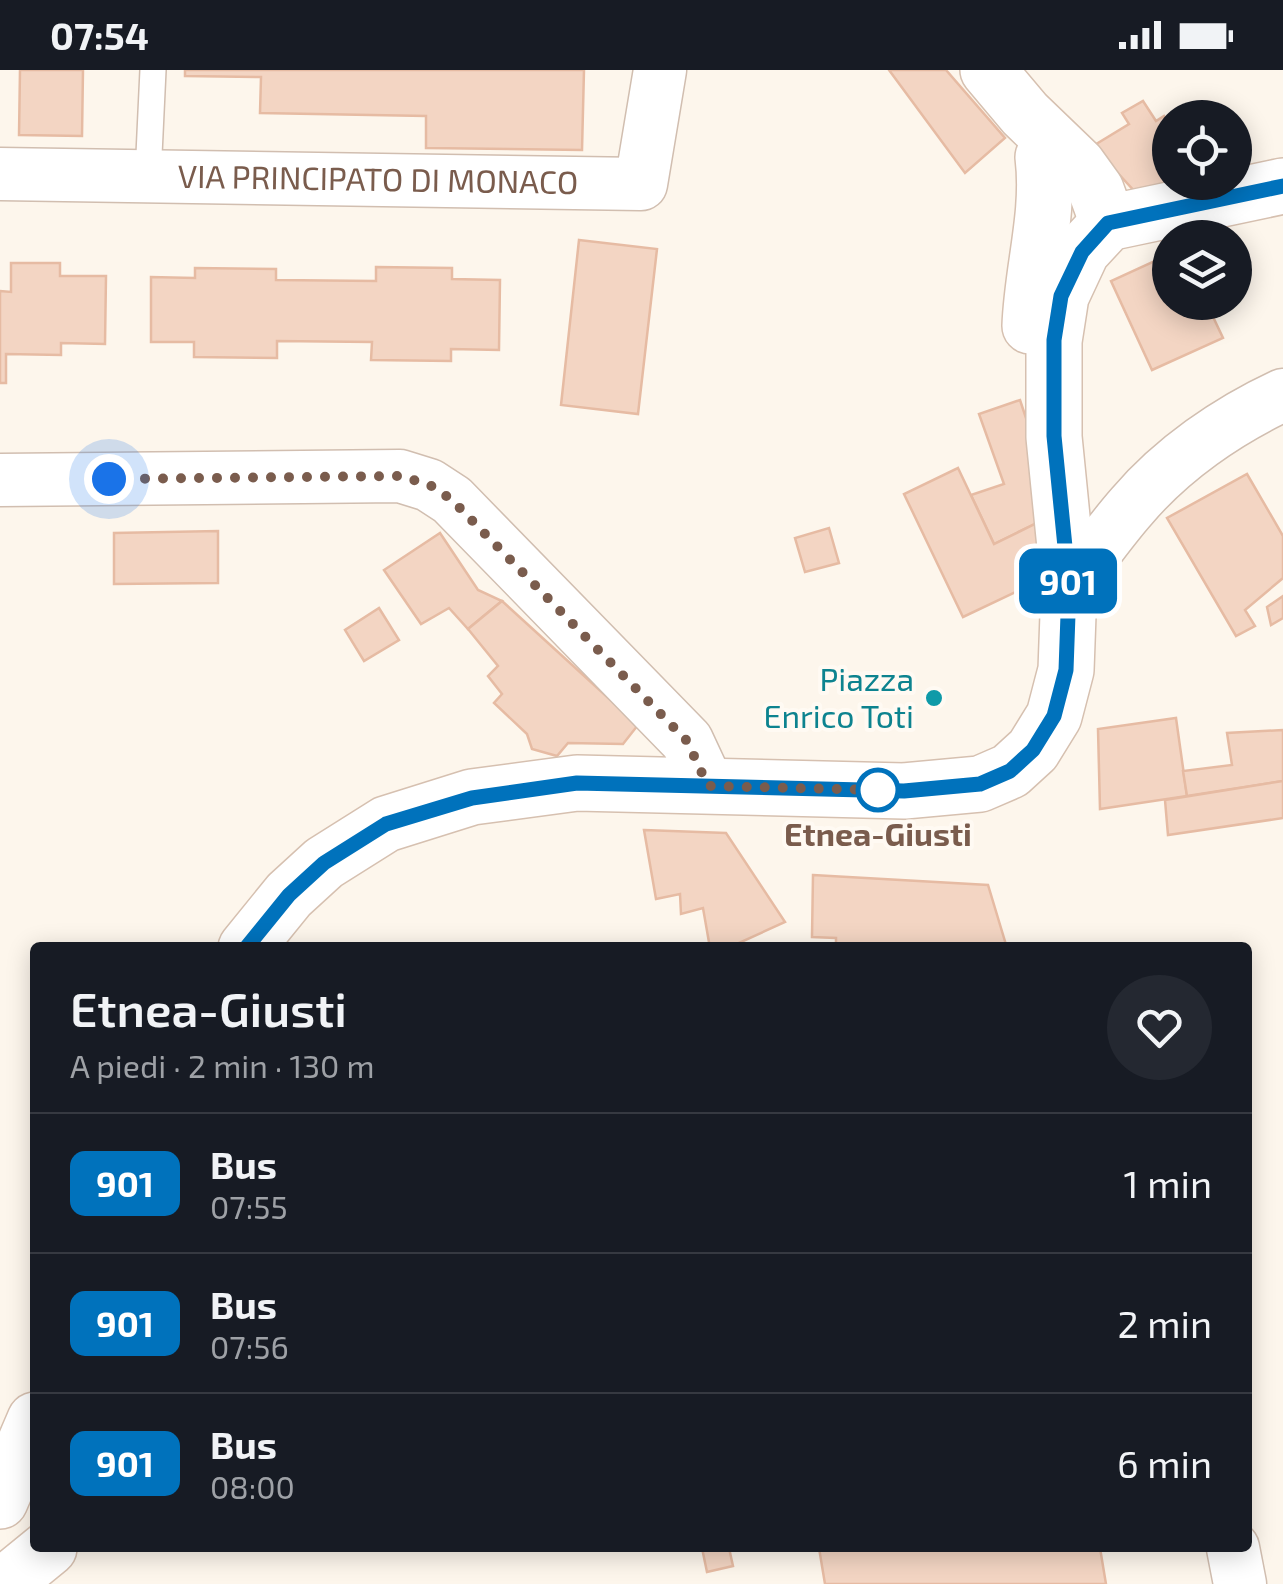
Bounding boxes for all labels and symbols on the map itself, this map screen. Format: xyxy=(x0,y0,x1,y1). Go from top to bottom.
street label: VIA PRINCIPATO DI MONACO xyxy=(177,156,579,200)
your location xyxy=(84,454,134,504)
line badge: 901 xyxy=(1010,548,1126,614)
place label: Piazza Enrico Toti xyxy=(763,659,914,734)
marker: Piazza Enrico Toti xyxy=(923,687,945,709)
marker: Etnea-Giusti xyxy=(857,769,899,811)
place label: Etnea-Giusti xyxy=(784,814,972,852)

